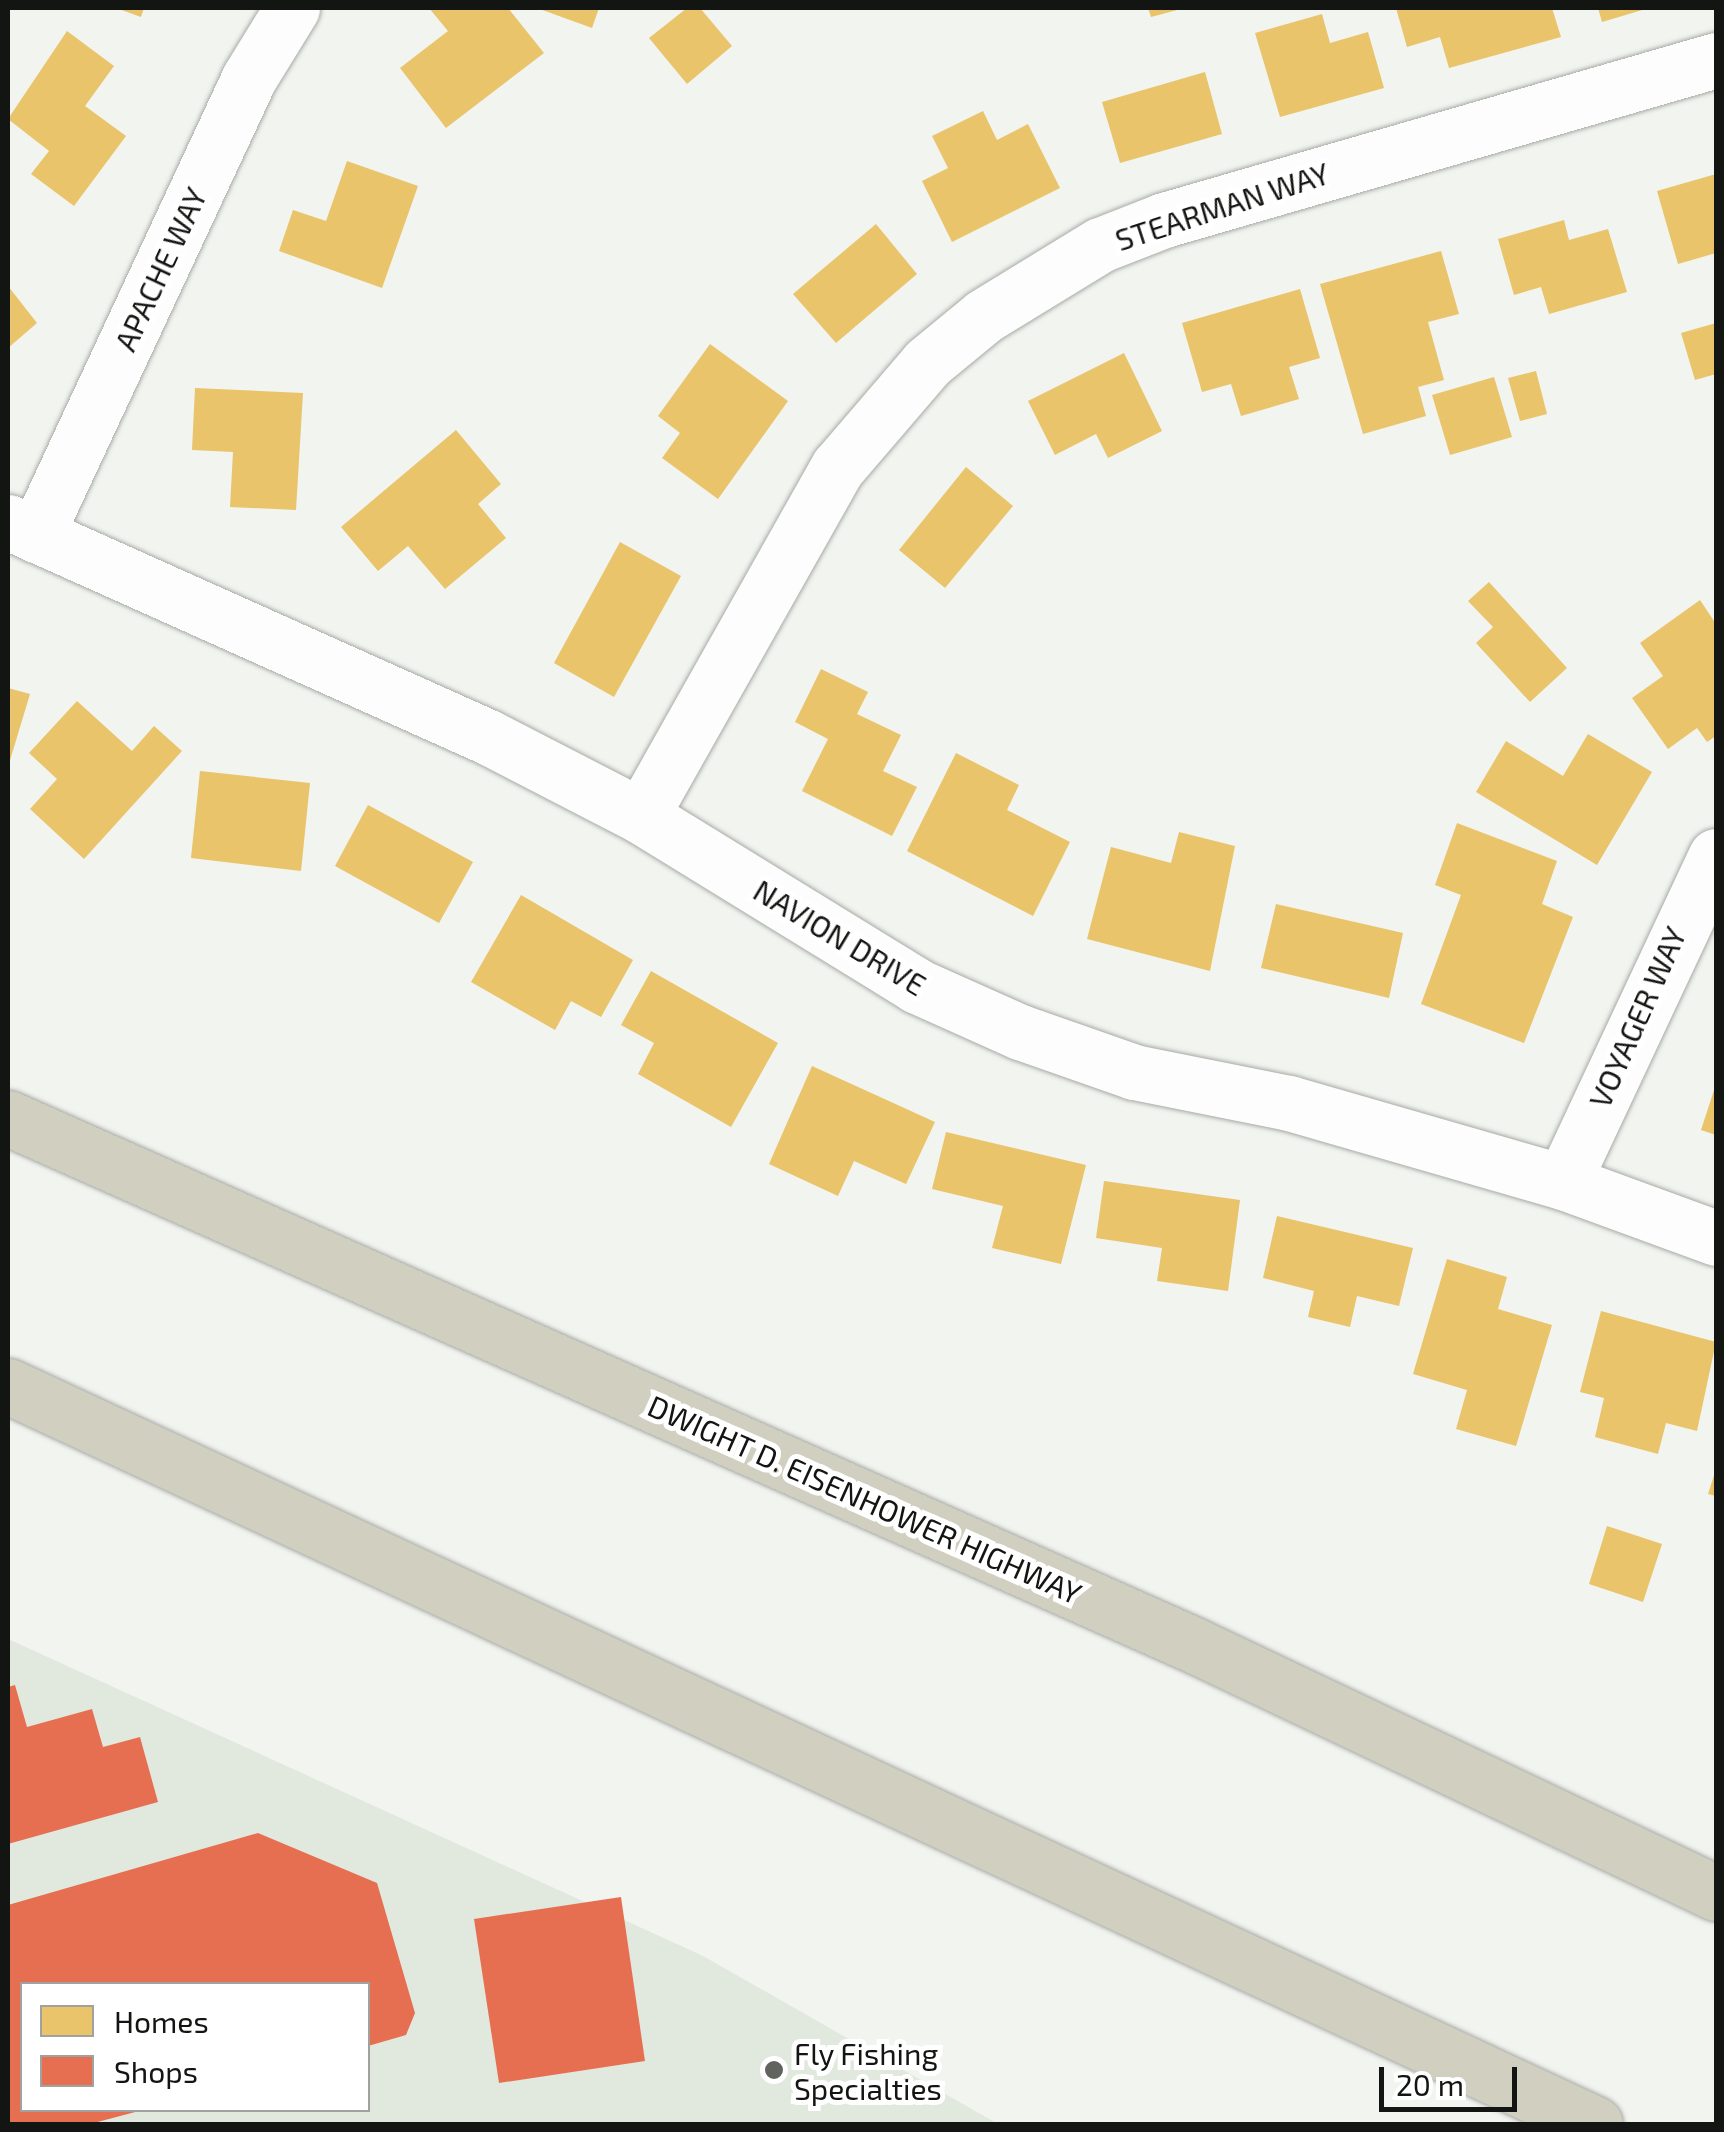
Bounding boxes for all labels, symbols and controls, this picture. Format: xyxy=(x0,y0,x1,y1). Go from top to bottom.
street label: STEARMAN WAY xyxy=(1110,154,1334,258)
street label: APACHE WAY xyxy=(106,181,214,357)
street label: NAVION DRIVE xyxy=(748,872,932,1002)
street label: VOYAGER WAY xyxy=(1581,921,1693,1113)
street label: DWIGHT D. EISENHOWER HIGHWAY xyxy=(642,1387,1088,1611)
legend xyxy=(20,1982,370,2112)
text: Homes xyxy=(114,2003,209,2039)
place label: Fly Fishing Specialties xyxy=(794,2035,942,2106)
scale bar xyxy=(1384,2047,1522,2109)
text: Shops xyxy=(114,2053,198,2089)
marker: Fly Fishing Specialties xyxy=(763,2059,785,2081)
text: 20 m xyxy=(1396,2066,1464,2102)

